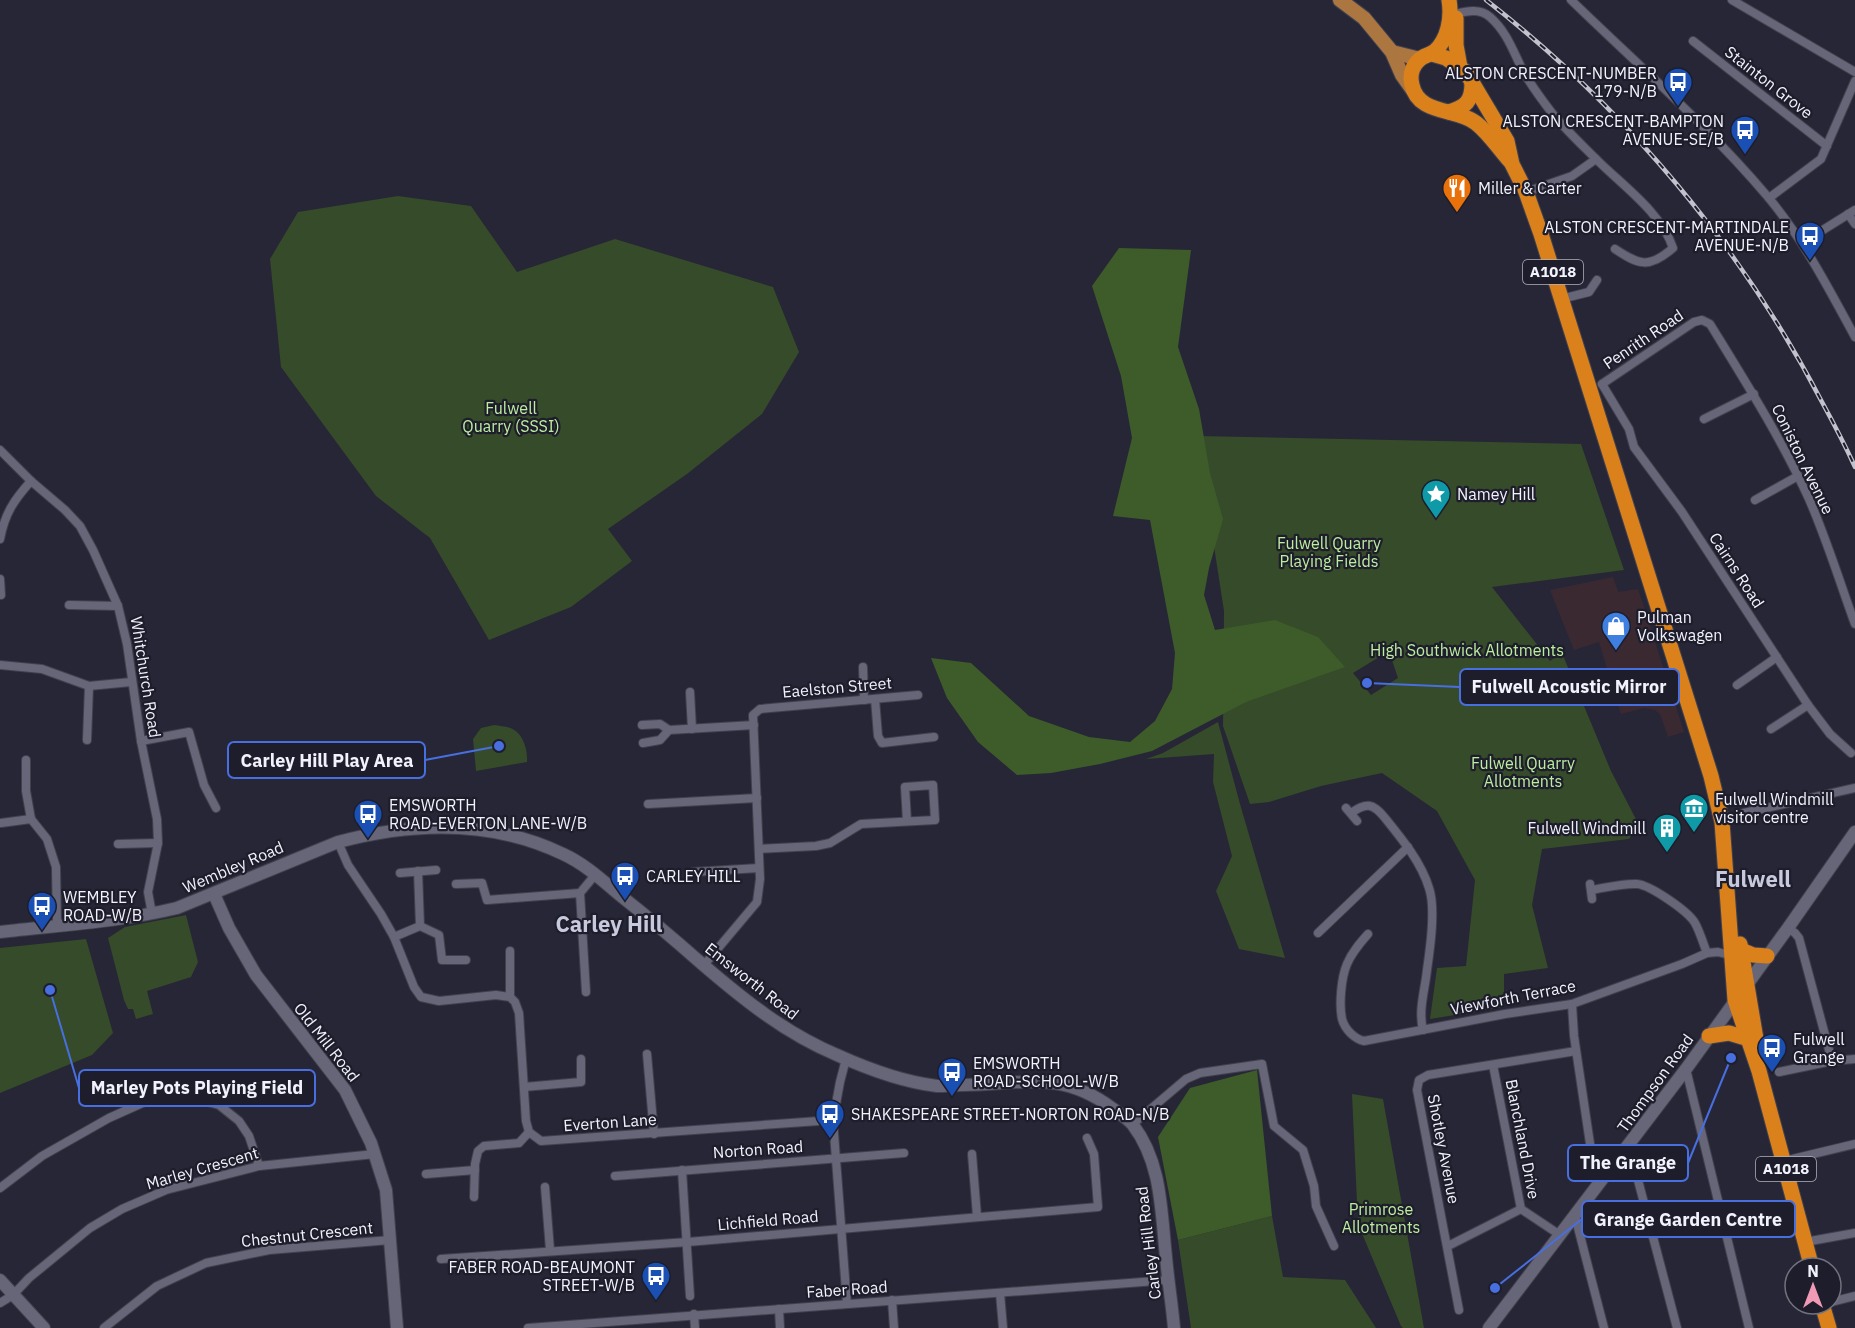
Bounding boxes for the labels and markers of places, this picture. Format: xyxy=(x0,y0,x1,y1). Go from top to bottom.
place label: ALSTON CRESCENT-NUMBER 179-N/B xyxy=(1445,63,1657,101)
bus stop icon: ALSTON CRESCENT-NUMBER 179-N/B xyxy=(1662,66,1694,108)
place label: ALSTON CRESCENT-BAMPTON AVENUE-SE/B xyxy=(1503,111,1724,149)
bus stop icon: ALSTON CRESCENT-BAMPTON AVENUE-SE/B xyxy=(1729,114,1761,156)
restaurant icon: Miller & Carter xyxy=(1441,172,1473,214)
place label: Miller & Carter xyxy=(1478,178,1582,198)
place label: ALSTON CRESCENT-MARTINDALE AVENUE-N/B xyxy=(1544,217,1789,255)
bus stop icon: ALSTON CRESCENT-MARTINDALE AVENUE-N/B xyxy=(1794,220,1826,262)
place icon: Namey Hill xyxy=(1420,478,1452,520)
place label: Namey Hill xyxy=(1457,484,1535,504)
place label: Pulman Volkswagen xyxy=(1637,607,1722,645)
shop icon: Pulman Volkswagen xyxy=(1600,610,1632,652)
callout: Fulwell Acoustic Mirror xyxy=(1460,669,1679,705)
callout: Carley Hill Play Area xyxy=(228,742,425,778)
place label: Fulwell Windmill visitor centre xyxy=(1715,789,1834,827)
museum icon: Fulwell Windmill visitor centre xyxy=(1678,792,1710,834)
place label: EMSWORTH ROAD-EVERTON LANE-W/B xyxy=(389,795,587,833)
bus stop icon: EMSWORTH ROAD-EVERTON LANE-W/B xyxy=(352,798,384,840)
building icon: Fulwell Windmill xyxy=(1651,812,1683,854)
place label: Fulwell Windmill xyxy=(1527,818,1646,838)
bus stop icon: CARLEY HILL xyxy=(609,860,641,902)
place label: CARLEY HILL xyxy=(646,866,740,886)
place label: WEMBLEY ROAD-W/B xyxy=(63,887,142,925)
bus stop icon: WEMBLEY ROAD-W/B xyxy=(26,890,58,932)
place label: Fulwell Grange xyxy=(1793,1029,1845,1067)
bus stop icon: Fulwell Grange xyxy=(1756,1032,1788,1074)
place label: EMSWORTH ROAD-SCHOOL-W/B xyxy=(973,1053,1119,1091)
bus stop icon: EMSWORTH ROAD-SCHOOL-W/B xyxy=(936,1056,968,1098)
callout: Marley Pots Playing Field xyxy=(79,1070,315,1106)
bus stop icon: SHAKESPEARE STREET-NORTON ROAD-N/B xyxy=(814,1098,846,1140)
place label: SHAKESPEARE STREET-NORTON ROAD-N/B xyxy=(851,1104,1170,1124)
callout: The Grange xyxy=(1568,1145,1688,1181)
callout: Grange Garden Centre xyxy=(1582,1201,1795,1237)
place label: FABER ROAD-BEAUMONT STREET-W/B xyxy=(448,1257,635,1295)
bus stop icon: FABER ROAD-BEAUMONT STREET-W/B xyxy=(640,1260,672,1302)

